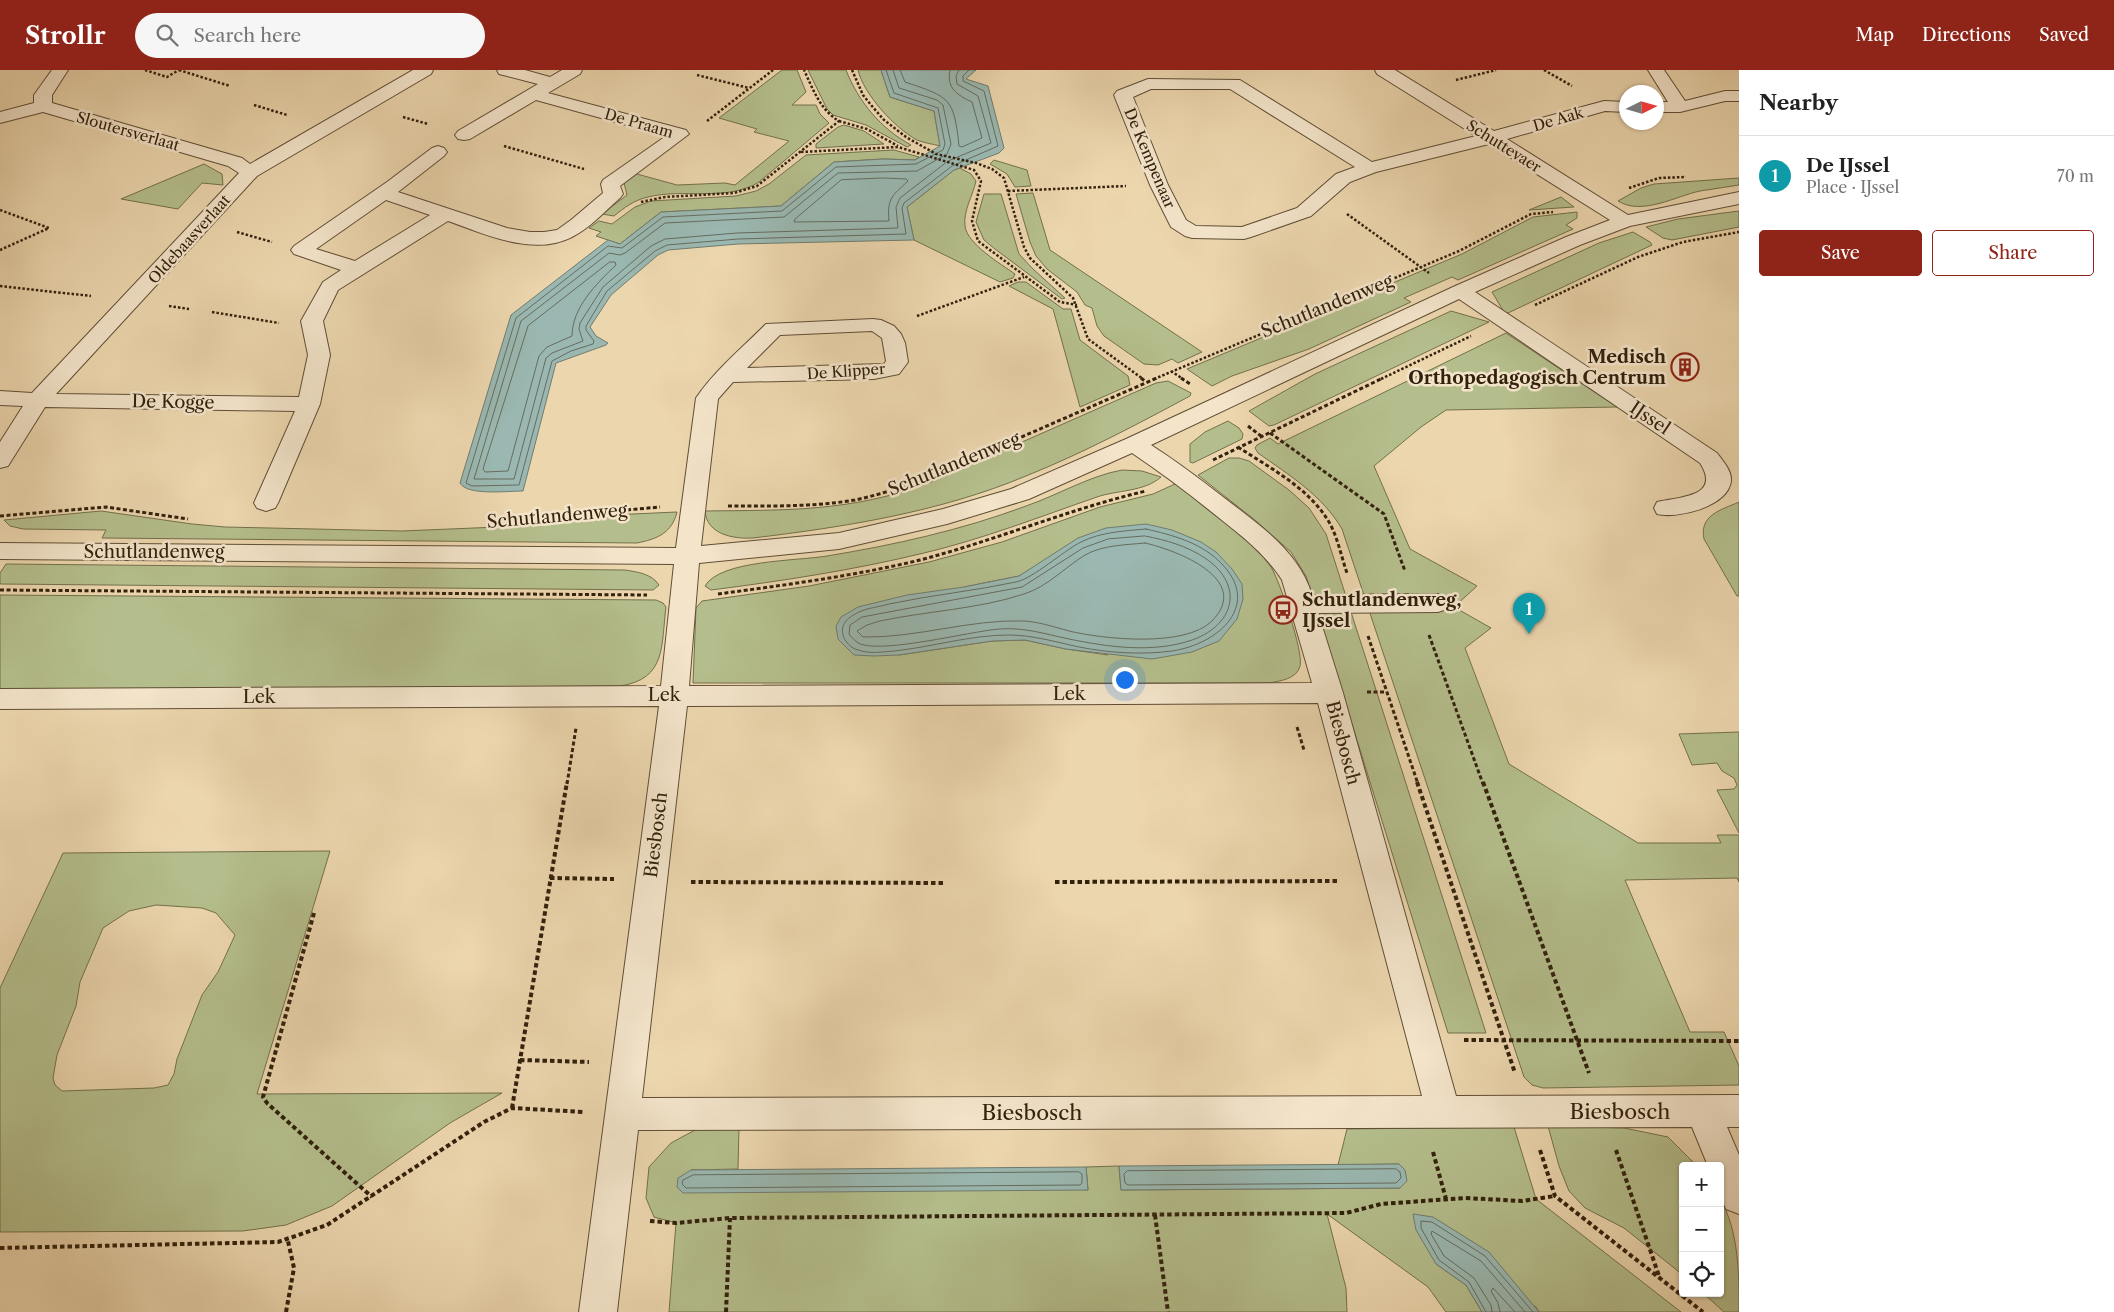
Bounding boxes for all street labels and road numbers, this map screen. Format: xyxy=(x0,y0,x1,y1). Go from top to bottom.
street label: De Aak xyxy=(1531,102,1587,135)
street label: De Praam xyxy=(602,104,676,142)
street label: De Kempenaar xyxy=(1120,105,1180,212)
street label: Sloutersverlaat xyxy=(74,107,182,155)
street label: Schuttevaer xyxy=(1463,116,1545,177)
street label: Oldebaasverlaat xyxy=(144,190,235,288)
street label: Schutlandenweg xyxy=(1258,269,1397,343)
street label: De Klipper xyxy=(806,359,886,383)
street label: De Kogge xyxy=(131,390,215,414)
street label: IJssel xyxy=(1626,397,1674,439)
street label: Schutlandenweg xyxy=(885,427,1024,501)
street label: Schutlandenweg xyxy=(486,499,629,533)
street label: Schutlandenweg xyxy=(84,541,225,563)
street label: Lek xyxy=(1053,683,1087,705)
street label: Lek xyxy=(648,684,682,706)
street label: Lek xyxy=(243,686,277,708)
street label: Biesbosch xyxy=(1321,698,1365,788)
street label: Biesbosch xyxy=(640,791,672,879)
street label: Biesbosch xyxy=(1570,1099,1670,1124)
street label: Biesbosch xyxy=(982,1100,1082,1125)

